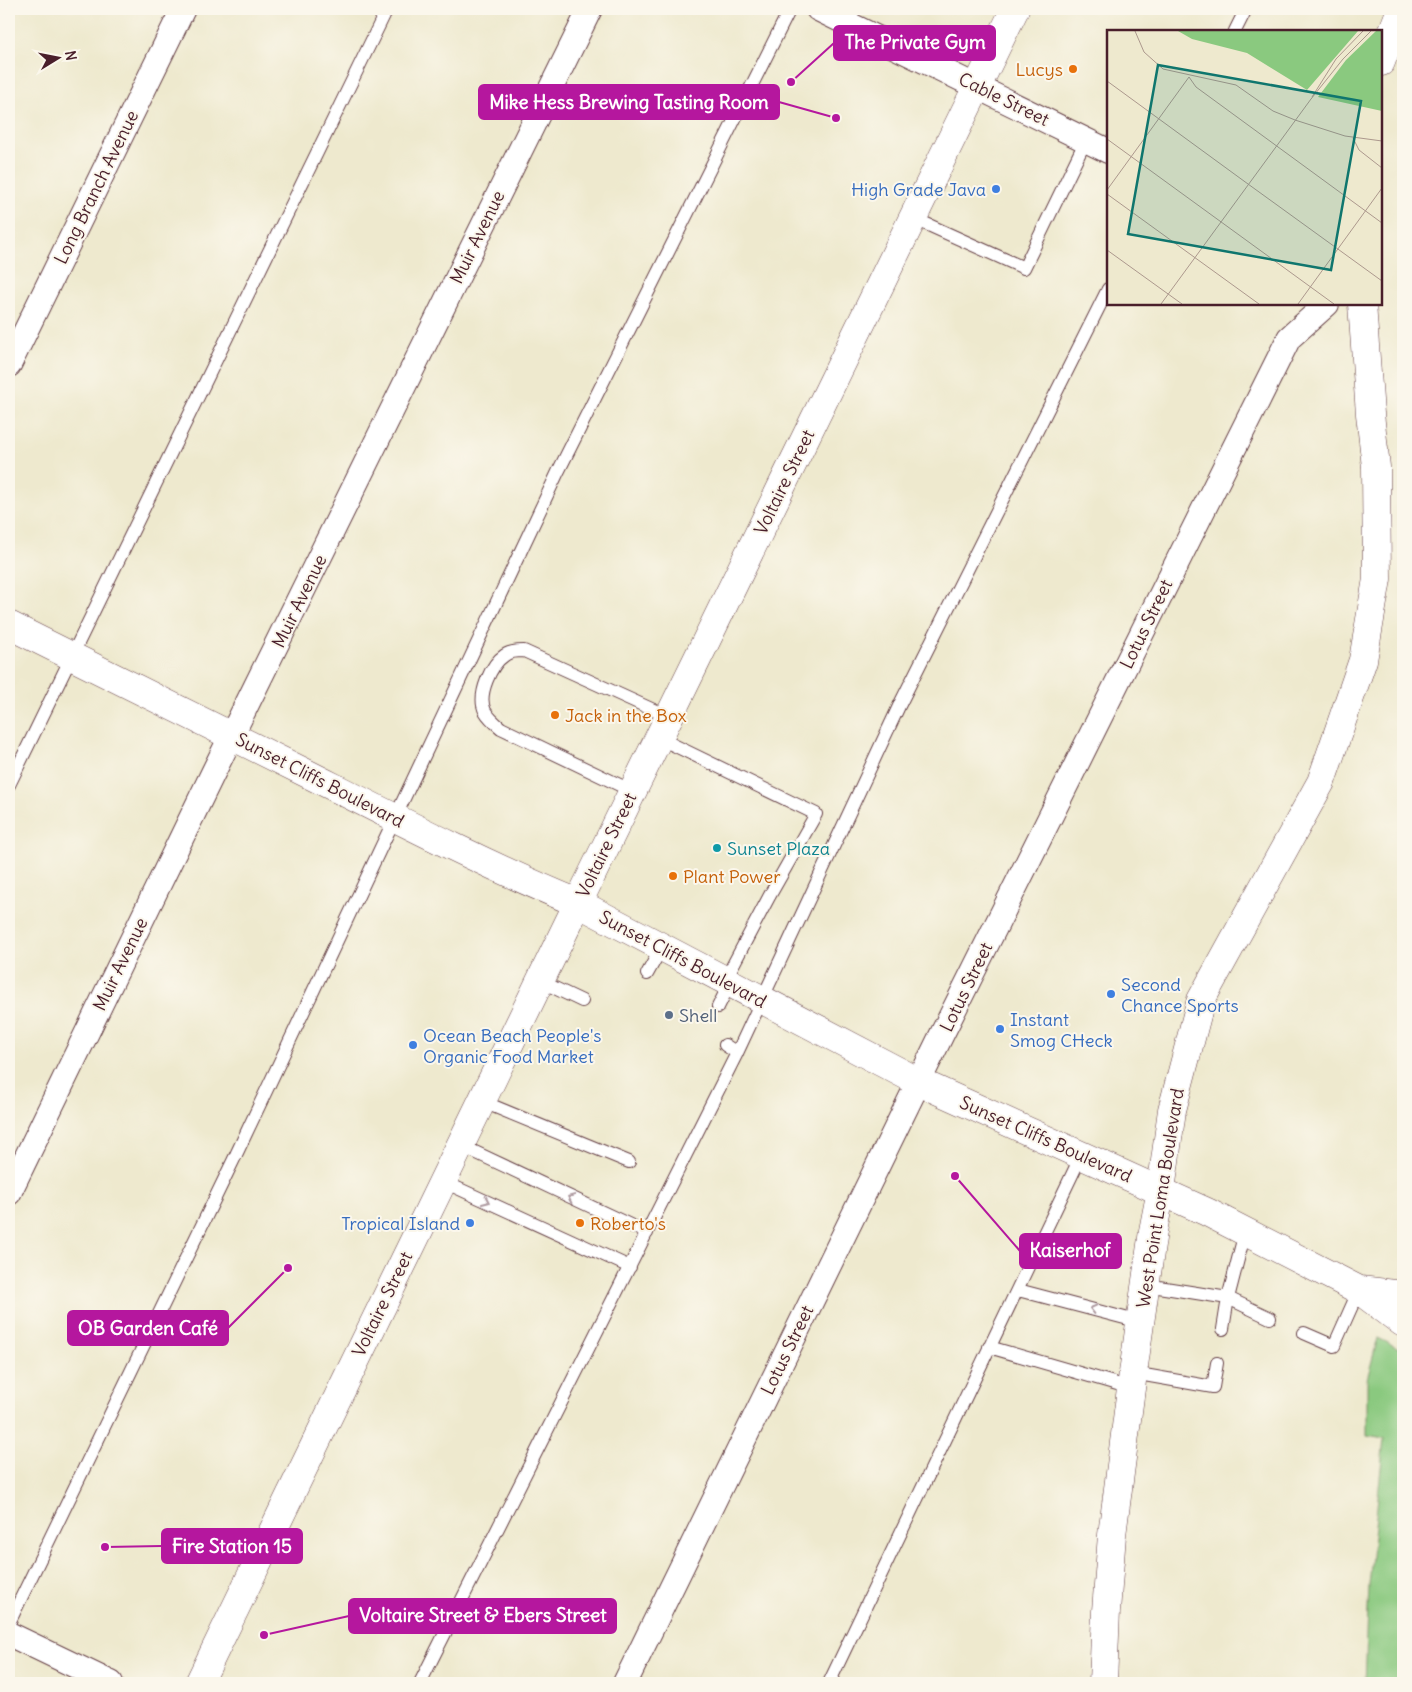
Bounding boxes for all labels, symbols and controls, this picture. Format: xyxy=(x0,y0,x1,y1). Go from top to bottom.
callout: The Private Gym xyxy=(834,26,995,60)
text: The Private Gym xyxy=(844,30,986,54)
inset map xyxy=(1107,30,1382,305)
north arrow xyxy=(32,32,82,82)
text: N xyxy=(61,49,81,62)
place label: Lucys xyxy=(1015,58,1063,81)
marker: Lucys xyxy=(1067,63,1079,75)
street label: Cable Street xyxy=(955,67,1053,131)
callout: Mike Hess Brewing Tasting Room xyxy=(479,85,779,119)
text: Mike Hess Brewing Tasting Room xyxy=(489,90,769,114)
street label: Long Branch Avenue xyxy=(49,106,143,268)
place label: High Grade Java xyxy=(851,178,986,201)
marker: High Grade Java xyxy=(990,183,1002,195)
street label: Muir Avenue xyxy=(445,187,509,287)
street label: Voltaire Street xyxy=(749,426,819,538)
street label: Muir Avenue xyxy=(267,551,331,651)
street label: Lotus Street xyxy=(1114,576,1178,672)
place label: Jack in the Box xyxy=(565,704,687,727)
marker: Jack in the Box xyxy=(549,709,561,721)
street label: Sunset Cliffs Boulevard xyxy=(232,728,409,833)
street label: Voltaire Street xyxy=(571,789,641,901)
place label: Sunset Plaza xyxy=(727,837,830,860)
marker: Sunset Plaza xyxy=(711,842,723,854)
place label: Plant Power xyxy=(683,865,781,888)
marker: Plant Power xyxy=(667,870,679,882)
street label: Sunset Cliffs Boulevard xyxy=(595,905,771,1013)
street label: Muir Avenue xyxy=(88,914,152,1014)
street label: Lotus Street xyxy=(934,939,998,1035)
place label: Second Chance Sports xyxy=(1121,973,1239,1017)
marker: Second Chance Sports xyxy=(1105,988,1117,1000)
place label: Shell xyxy=(679,1004,717,1027)
place label: Instant Smog CHeck xyxy=(1010,1008,1113,1052)
marker: Shell xyxy=(663,1009,675,1021)
marker: Instant Smog CHeck xyxy=(994,1023,1006,1035)
place label: Ocean Beach People's Organic Food Market xyxy=(423,1024,602,1068)
marker: Ocean Beach People's Organic Food Market xyxy=(407,1039,419,1051)
street label: West Point Loma Boulevard xyxy=(1131,1086,1189,1309)
street label: Sunset Cliffs Boulevard xyxy=(956,1091,1136,1188)
one-way arrow xyxy=(567,1194,576,1204)
one-way arrow xyxy=(481,1195,490,1206)
place label: Tropical Island xyxy=(341,1212,460,1235)
place label: Roberto's xyxy=(590,1212,666,1235)
marker: Tropical Island xyxy=(464,1217,476,1229)
marker: Roberto's xyxy=(574,1217,586,1229)
callout: Kaiserhof xyxy=(1020,1234,1121,1268)
text: Kaiserhof xyxy=(1029,1238,1111,1262)
street label: Voltaire Street xyxy=(347,1248,417,1360)
street label: Lotus Street xyxy=(755,1302,819,1398)
one-way arrow xyxy=(1090,1305,1098,1315)
callout: OB Garden Café xyxy=(68,1311,228,1345)
text: OB Garden Café xyxy=(78,1316,218,1340)
callout: Fire Station 15 xyxy=(162,1529,302,1563)
text: Fire Station 15 xyxy=(172,1534,292,1558)
callout: Voltaire Street & Ebers Street xyxy=(349,1599,616,1633)
text: Voltaire Street & Ebers Street xyxy=(359,1603,607,1627)

